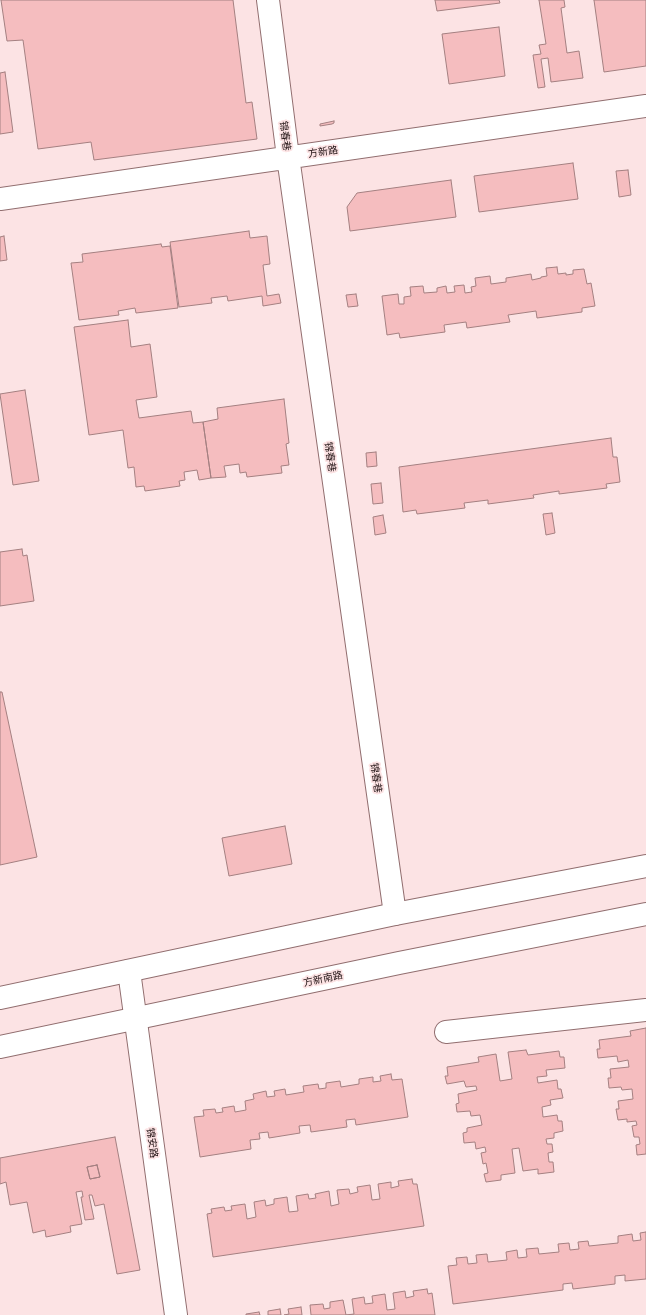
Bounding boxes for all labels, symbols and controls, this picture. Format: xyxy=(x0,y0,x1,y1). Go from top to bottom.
street label: 锦春巷 xyxy=(277,120,293,152)
street label: 方新路 xyxy=(307,144,339,160)
street label: 锦春巷 xyxy=(322,441,338,473)
street label: 锦春巷 xyxy=(368,762,384,794)
street label: 方新南路 xyxy=(302,969,344,989)
street label: 锦安路 xyxy=(144,1127,160,1159)

